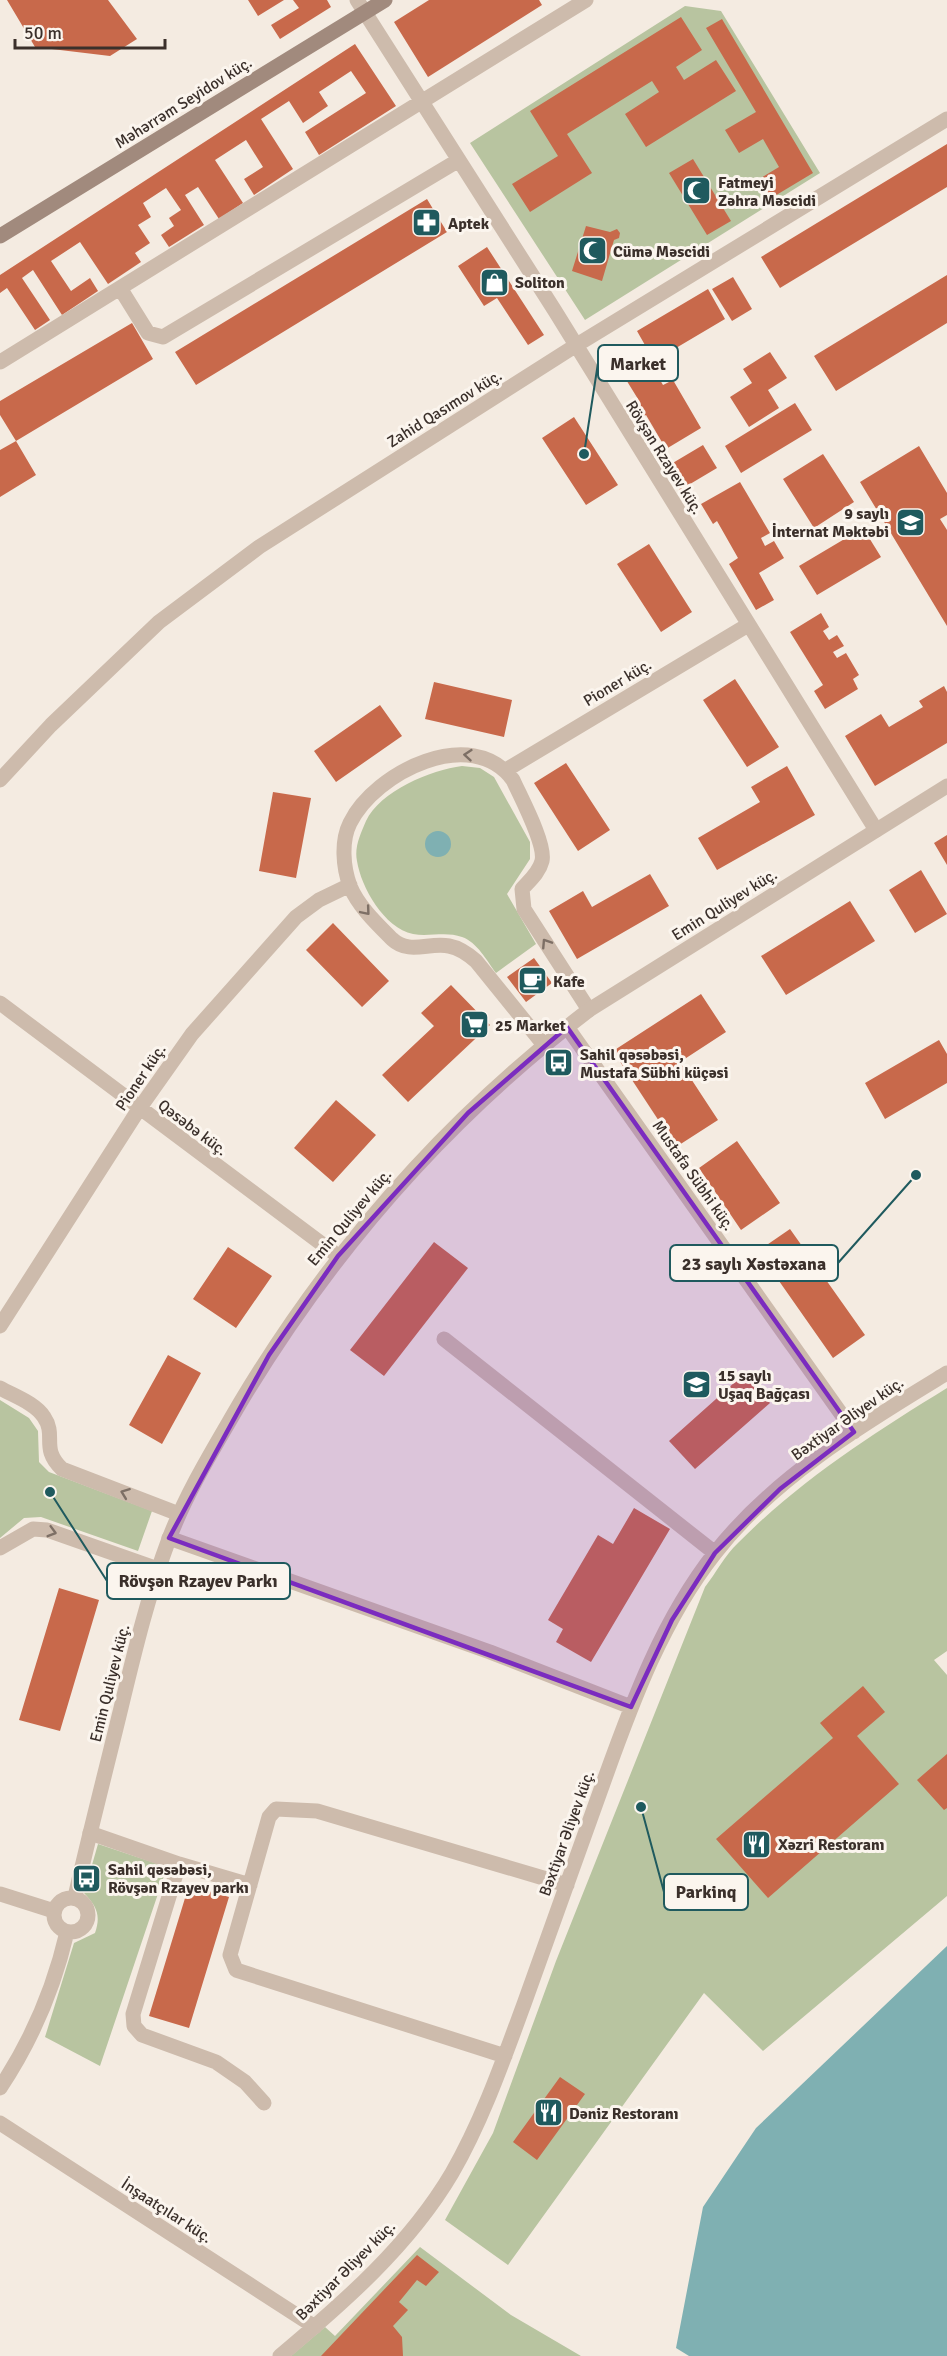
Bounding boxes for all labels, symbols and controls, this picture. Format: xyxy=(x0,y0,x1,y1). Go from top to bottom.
scale bar xyxy=(15,12,165,50)
text: 50 m xyxy=(24,22,62,44)
street label: Məhərrəm Seyidov küç. xyxy=(111,52,256,153)
place label: Fatmeyi Zəhra Məscidi xyxy=(718,173,816,211)
mosque icon: Fatmeyi Zəhra Məscidi xyxy=(681,175,713,207)
pharmacy icon: Aptek xyxy=(411,207,443,239)
place label: Aptek xyxy=(448,214,490,234)
mosque icon: Cümə Məscidi xyxy=(576,235,608,267)
place label: Cümə Məscidi xyxy=(613,242,710,262)
shop icon: Soliton xyxy=(478,266,510,298)
place label: Soliton xyxy=(515,273,565,293)
callout: Market xyxy=(598,345,678,381)
text: Market xyxy=(610,353,666,375)
street label: Zahid Qasımov küç. xyxy=(383,366,506,452)
street label: Rövşən Rzayev küç. xyxy=(621,397,707,518)
place label: 9 saylı İnternat Məktəbi xyxy=(772,504,889,542)
school or university icon: 9 saylı İnternat Məktəbi xyxy=(894,506,926,538)
street label: Pioner küç. xyxy=(580,655,655,711)
one-way arrow xyxy=(463,749,472,762)
street label: Emin Quliyev küç. xyxy=(668,864,781,945)
one-way arrow xyxy=(359,904,370,915)
one-way arrow xyxy=(542,939,553,950)
cafe icon: Kafe xyxy=(516,965,548,997)
place label: Kafe xyxy=(553,972,585,992)
supermarket icon: 25 Market xyxy=(458,1009,490,1041)
place label: 25 Market xyxy=(495,1016,566,1036)
street label: Pioner küç. xyxy=(111,1040,170,1115)
place label: Sahil qəsəbəsi, Mustafa Sübhi küçəsi xyxy=(580,1045,729,1083)
bus stop icon: Sahil qəsəbəsi, Mustafa Sübhi küçəsi xyxy=(543,1047,575,1079)
street label: Qəsəbə küç. xyxy=(154,1095,231,1160)
street label: Mustafa Sübhi küç. xyxy=(648,1116,739,1235)
street label: Emin Quliyev küç. xyxy=(303,1165,396,1270)
callout: 23 saylı Xəstəxana xyxy=(670,1245,838,1281)
text: 23 saylı Xəstəxana xyxy=(682,1253,826,1275)
place label: 15 saylı Uşaq Bağçası xyxy=(718,1366,810,1404)
school or university icon: 15 saylı Uşaq Bağçası xyxy=(681,1368,713,1400)
street label: Bəxtiyar Əliyev küç. xyxy=(788,1373,908,1465)
one-way arrow xyxy=(120,1488,131,1500)
one-way arrow xyxy=(46,1525,57,1537)
callout: Rövşən Rzayev Parkı xyxy=(107,1563,290,1599)
text: Rövşən Rzayev Parkı xyxy=(118,1570,278,1592)
street label: Emin Quliyev küç. xyxy=(86,1622,134,1744)
street label: Bəxtiyar Əliyev küç. xyxy=(535,1768,599,1899)
restaurant icon: Xəzri Restoranı xyxy=(741,1828,773,1860)
place label: Xəzri Restoranı xyxy=(778,1835,884,1855)
place label: Sahil qəsəbəsi, Rövşən Rzayev parkı xyxy=(108,1860,249,1898)
bus stop icon: Sahil qəsəbəsi, Rövşən Rzayev parkı xyxy=(71,1862,103,1894)
callout: Parkinq xyxy=(664,1874,748,1910)
text: Parkinq xyxy=(676,1881,737,1903)
restaurant icon: Dəniz Restoranı xyxy=(532,2097,564,2129)
place label: Dəniz Restoranı xyxy=(569,2104,679,2124)
street label: İnşaatçılar küç. xyxy=(117,2174,216,2248)
street label: Bəxtiyar Əliyev küç. xyxy=(292,2217,400,2325)

